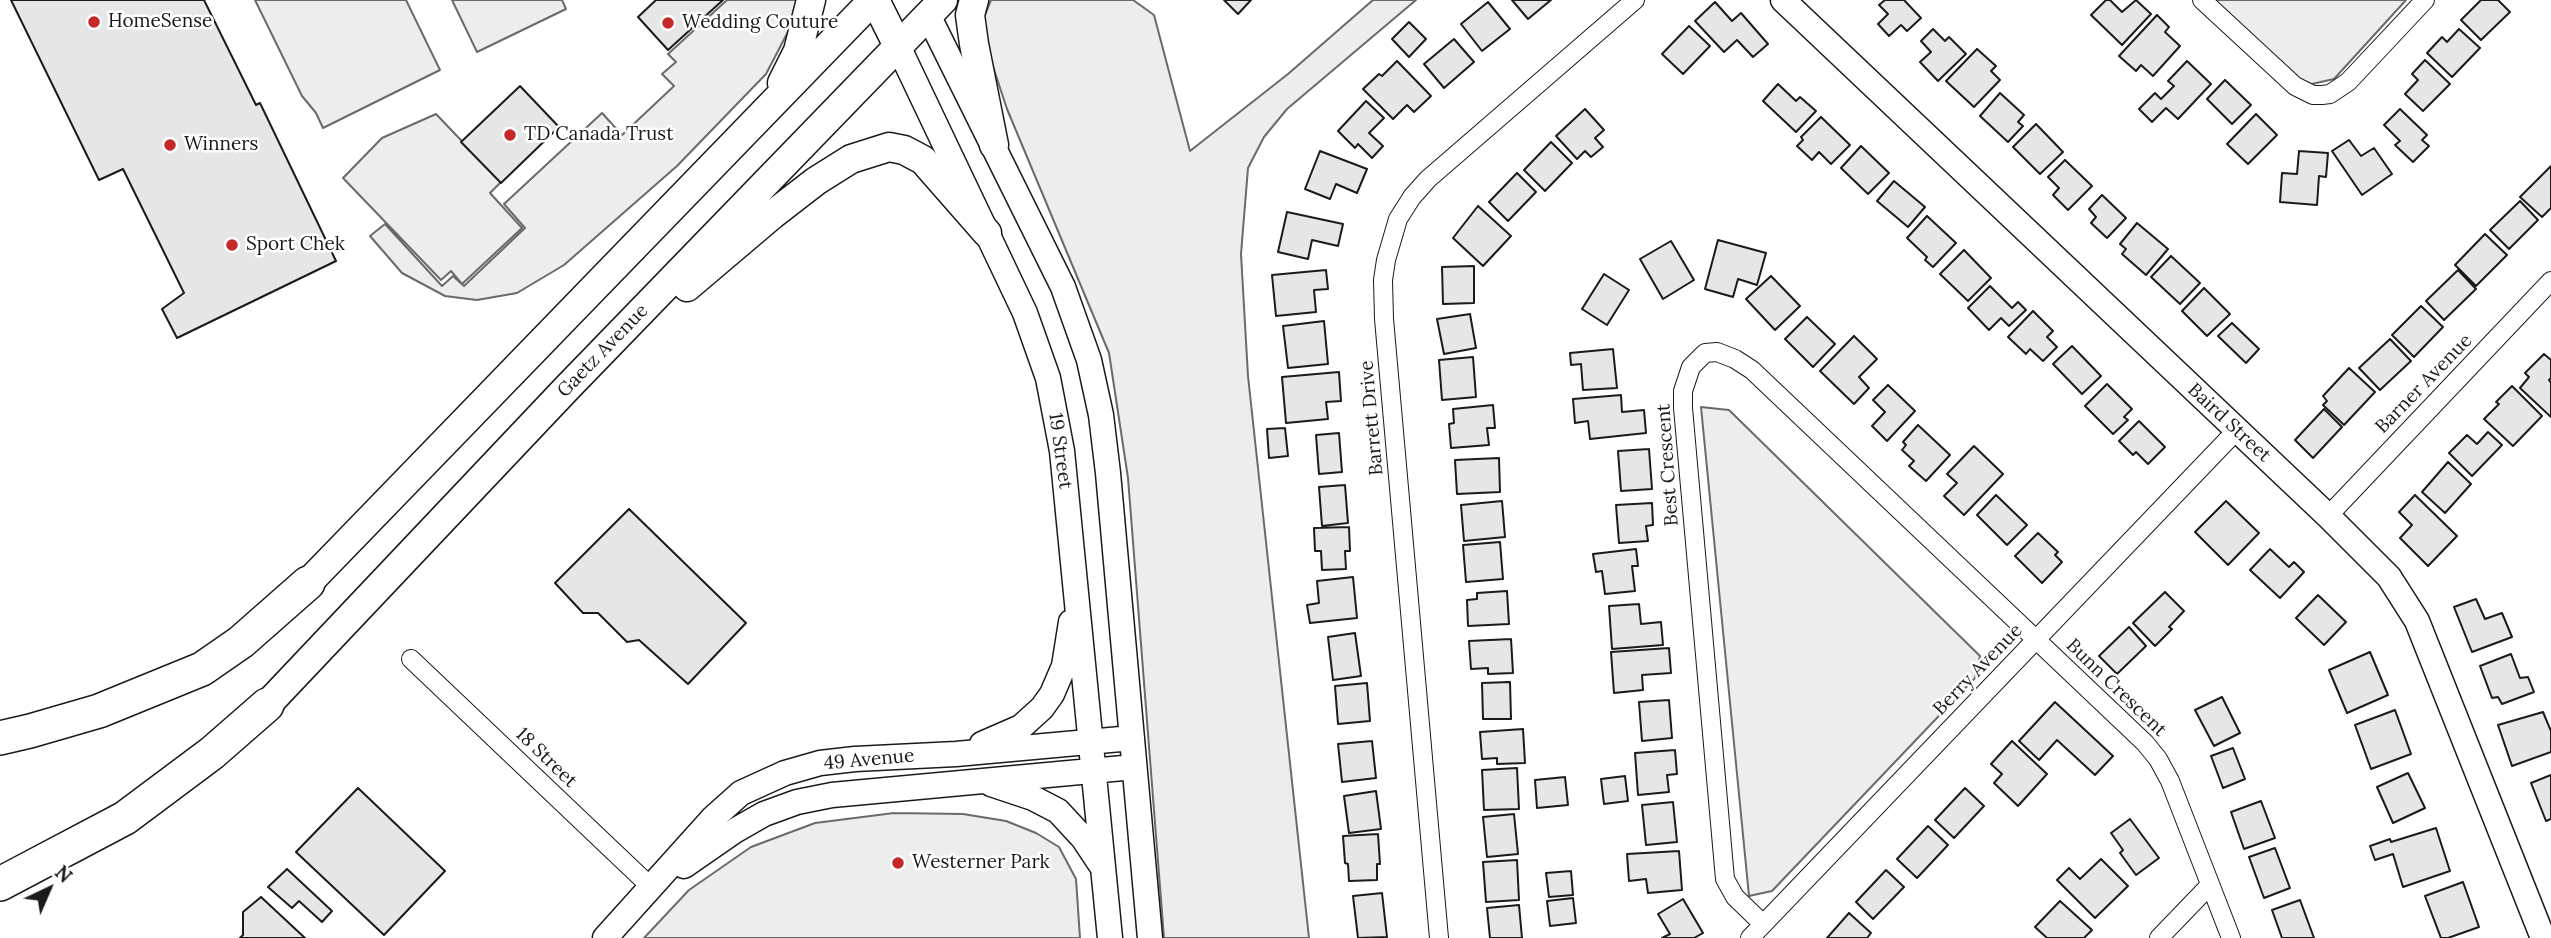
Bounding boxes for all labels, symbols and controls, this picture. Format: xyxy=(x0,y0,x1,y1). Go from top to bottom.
place label: HomeSense xyxy=(108,11,212,33)
place label: Wedding Couture xyxy=(682,12,838,34)
marker: HomeSense xyxy=(86,14,102,30)
marker: Wedding Couture xyxy=(660,15,676,31)
place label: TD Canada Trust xyxy=(524,124,673,146)
marker: TD Canada Trust xyxy=(502,127,518,143)
place label: Winners xyxy=(184,134,258,156)
marker: Winners xyxy=(162,137,178,153)
place label: Sport Chek xyxy=(246,234,345,256)
marker: Sport Chek xyxy=(224,237,240,253)
street label: Gaetz Avenue xyxy=(553,300,653,402)
street label: Barner Avenue xyxy=(2371,330,2477,438)
street label: Barrett Drive xyxy=(1356,359,1388,477)
street label: Baird Street xyxy=(2183,379,2275,467)
street label: Best Crescent xyxy=(1652,403,1684,527)
street label: 19 Street xyxy=(1043,411,1077,491)
street label: Berry Avenue xyxy=(1929,619,2027,721)
street label: Bunn Crescent xyxy=(2061,634,2171,742)
street label: 18 Street xyxy=(511,723,581,793)
street label: 49 Avenue xyxy=(823,745,915,775)
place label: Westerner Park xyxy=(912,852,1050,874)
north arrow xyxy=(14,854,84,924)
marker: Westerner Park xyxy=(890,855,906,871)
text: N xyxy=(50,860,77,888)

